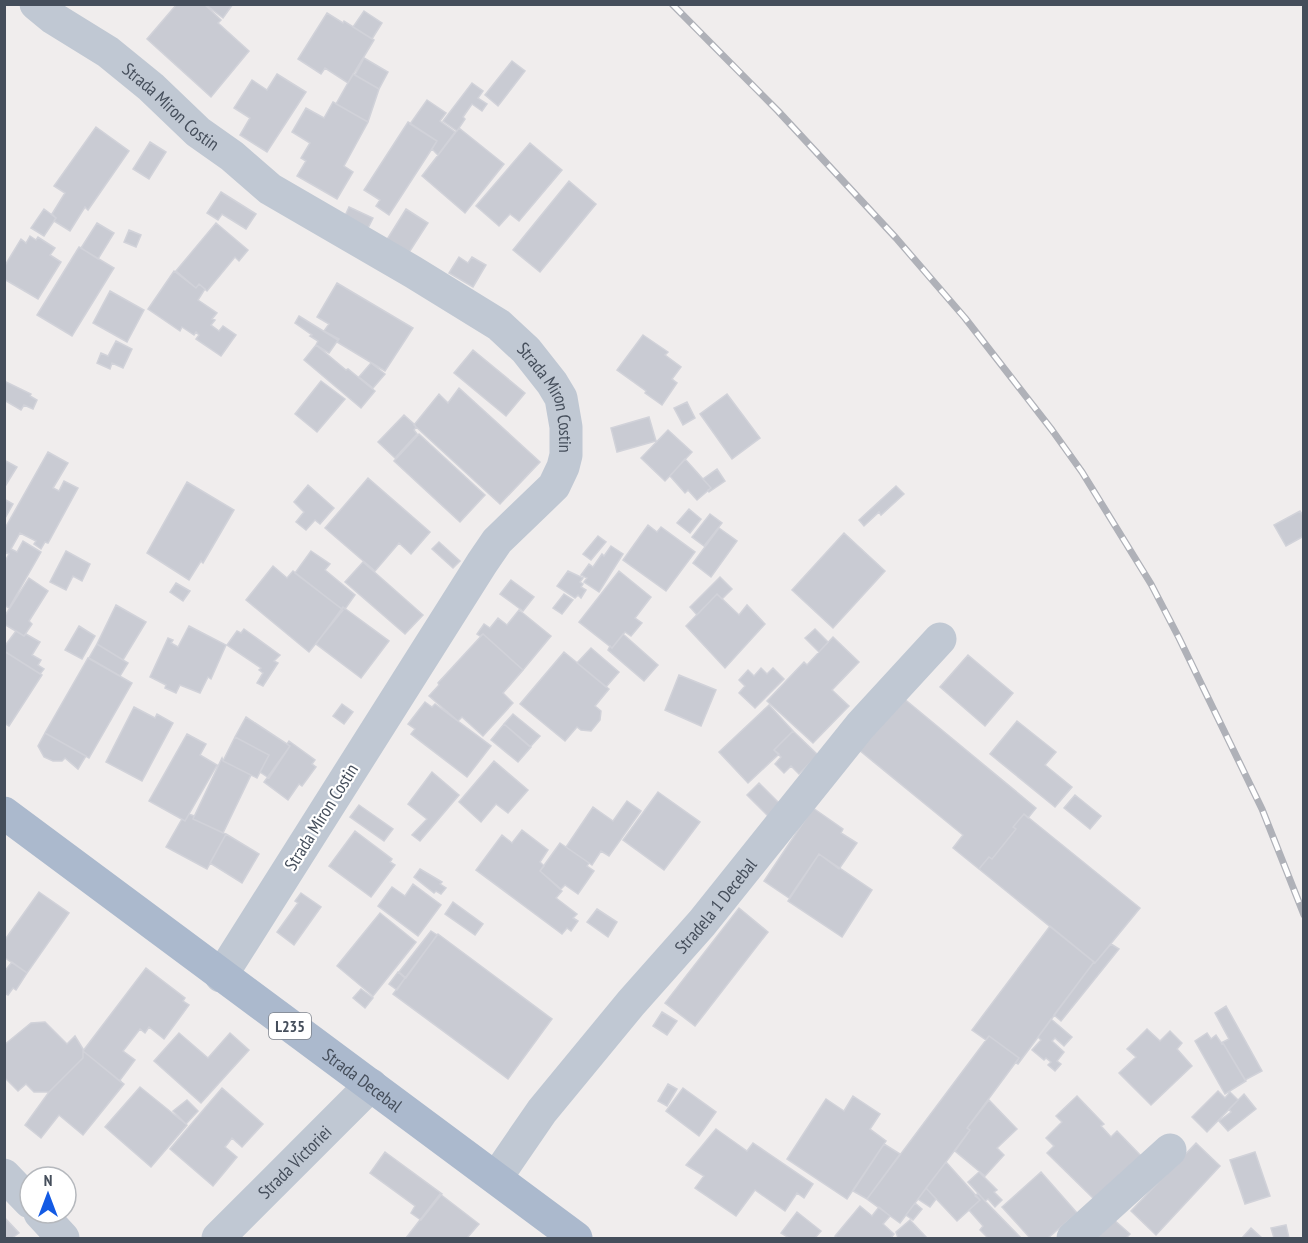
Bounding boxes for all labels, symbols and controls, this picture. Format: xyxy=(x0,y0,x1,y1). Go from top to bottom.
street label: Strada Miron Costin xyxy=(118,57,224,155)
street label: Strada Miron Costin xyxy=(513,337,578,453)
street label: Strada Miron Costin xyxy=(279,759,363,875)
street label: Stradela 1 Decebal xyxy=(669,853,762,958)
road number: L235 xyxy=(269,1013,311,1039)
street label: Strada Decebal xyxy=(319,1043,408,1117)
street label: Strada Victoriei xyxy=(253,1120,336,1203)
north arrow xyxy=(18,1165,78,1225)
text: N xyxy=(44,1170,52,1190)

